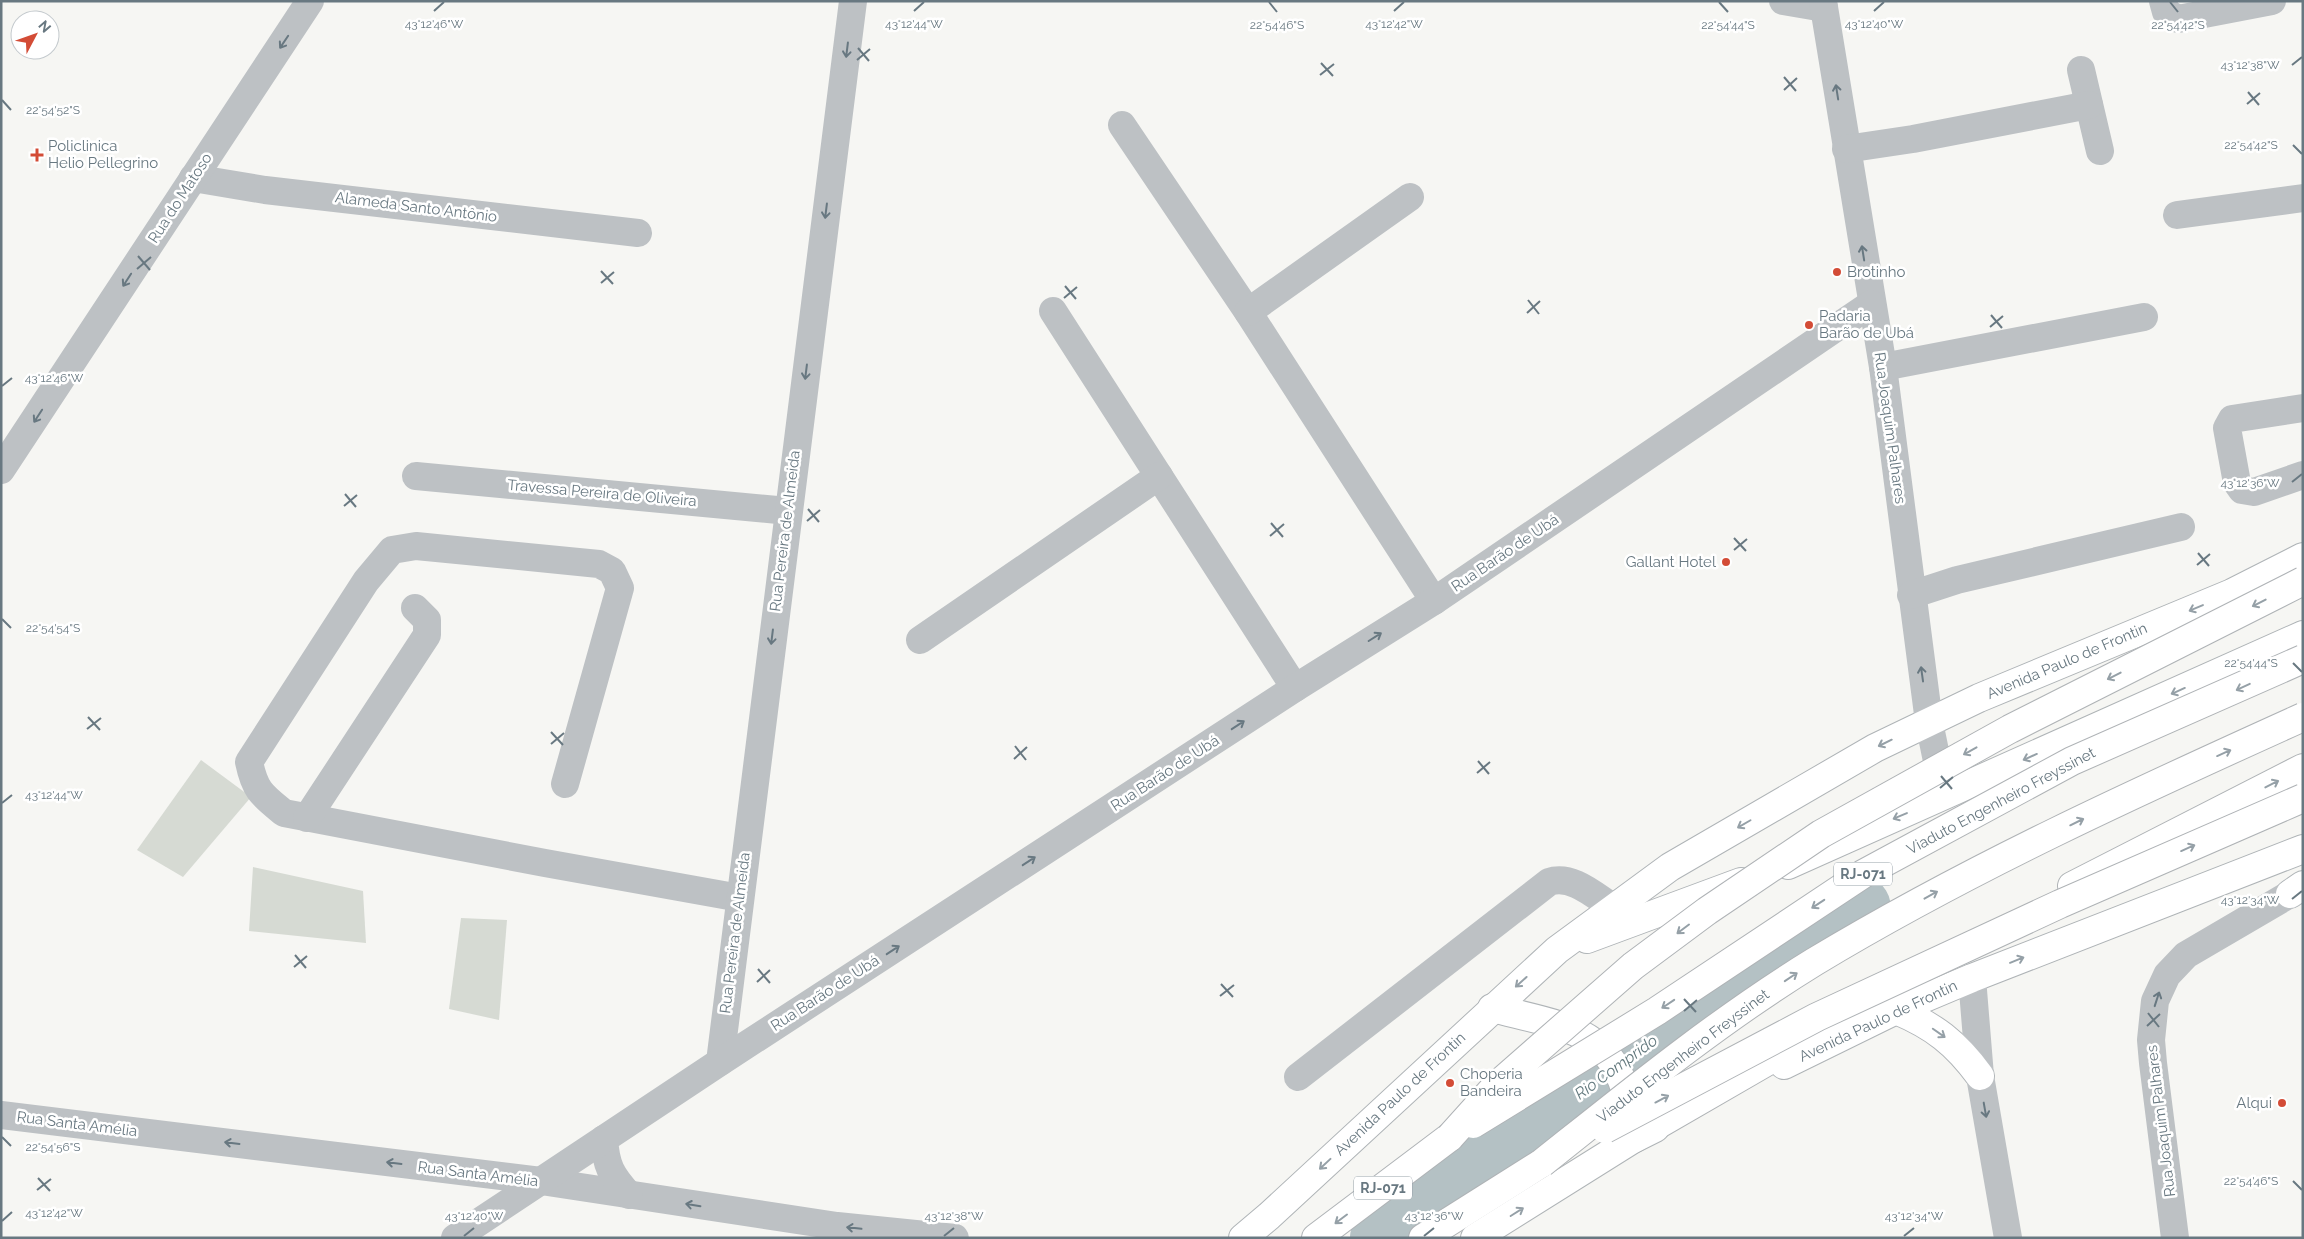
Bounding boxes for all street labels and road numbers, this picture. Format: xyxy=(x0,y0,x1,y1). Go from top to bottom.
street label: Rua do Matoso xyxy=(144,149,216,246)
street label: Alameda Santo Antônio xyxy=(334,188,498,226)
street label: Rua Joaquim Palhares xyxy=(1870,351,1910,505)
street label: Rua Pereira de Almeida xyxy=(766,450,804,612)
street label: Travessa Pereira de Oliveira xyxy=(507,476,697,510)
street label: Rua Barão de Ubá xyxy=(1448,510,1562,596)
street label: Avenida Paulo de Frontin xyxy=(1984,619,2150,703)
street label: Rua Barão de Ubá xyxy=(1107,731,1223,815)
street label: Viaduto Engenheiro Freyssinet xyxy=(1904,744,2098,858)
street label: Rua Pereira de Almeida xyxy=(716,852,754,1014)
road number: RJ-071 xyxy=(1834,862,1892,886)
street label: Rua Barão de Ubá xyxy=(767,951,883,1035)
street label: Avenida Paulo de Frontin xyxy=(1796,976,1960,1066)
street label: Viaduto Engenheiro Freyssinet xyxy=(1593,985,1773,1127)
street label: Avenida Paulo de Frontin xyxy=(1331,1029,1469,1159)
street label: Rua Joaquim Palhares xyxy=(2143,1044,2179,1198)
street label: Rua Santa Amélia xyxy=(16,1108,138,1140)
street label: Rua Santa Amélia xyxy=(417,1158,539,1190)
road number: RJ-071 xyxy=(1354,1176,1412,1200)

